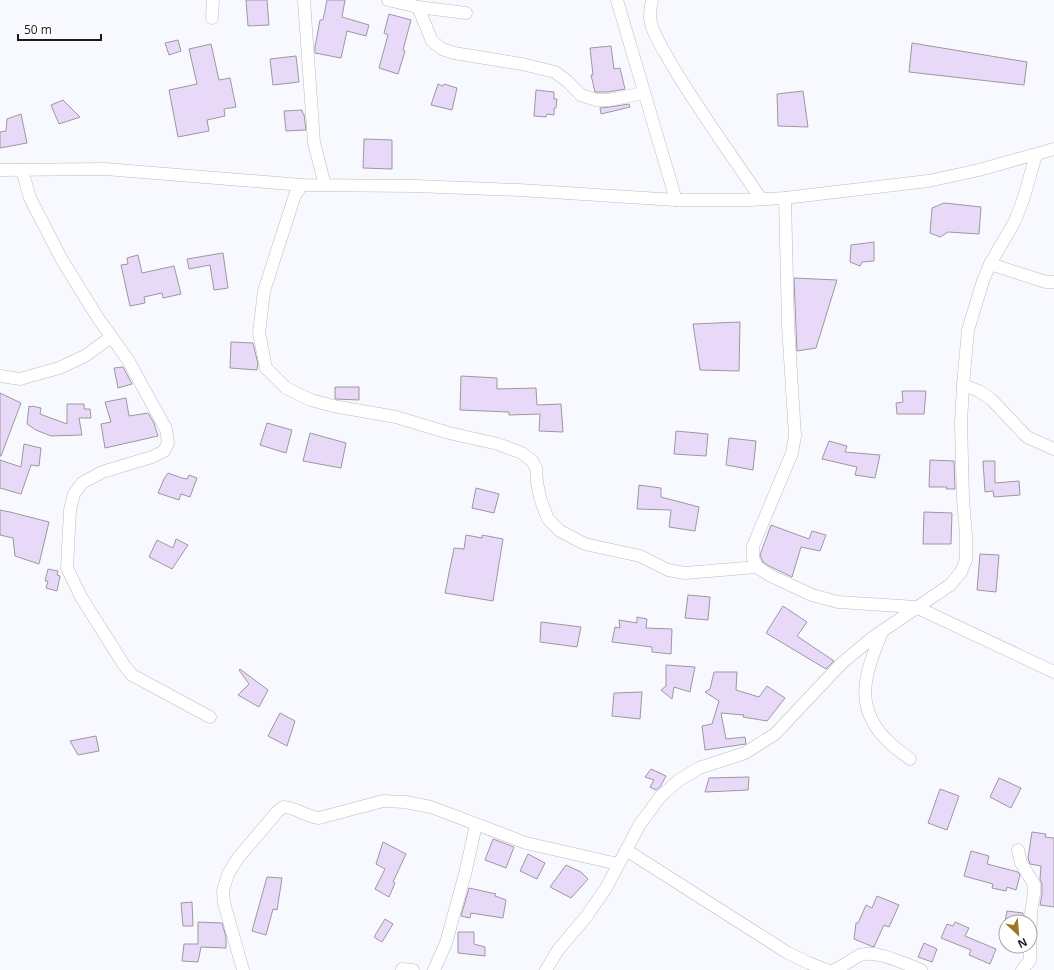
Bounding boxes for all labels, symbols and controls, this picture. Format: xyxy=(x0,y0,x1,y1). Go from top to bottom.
scale bar xyxy=(18,16,101,42)
text: 50 m xyxy=(24,21,52,38)
north arrow xyxy=(998,914,1038,954)
text: N xyxy=(1015,935,1030,952)

